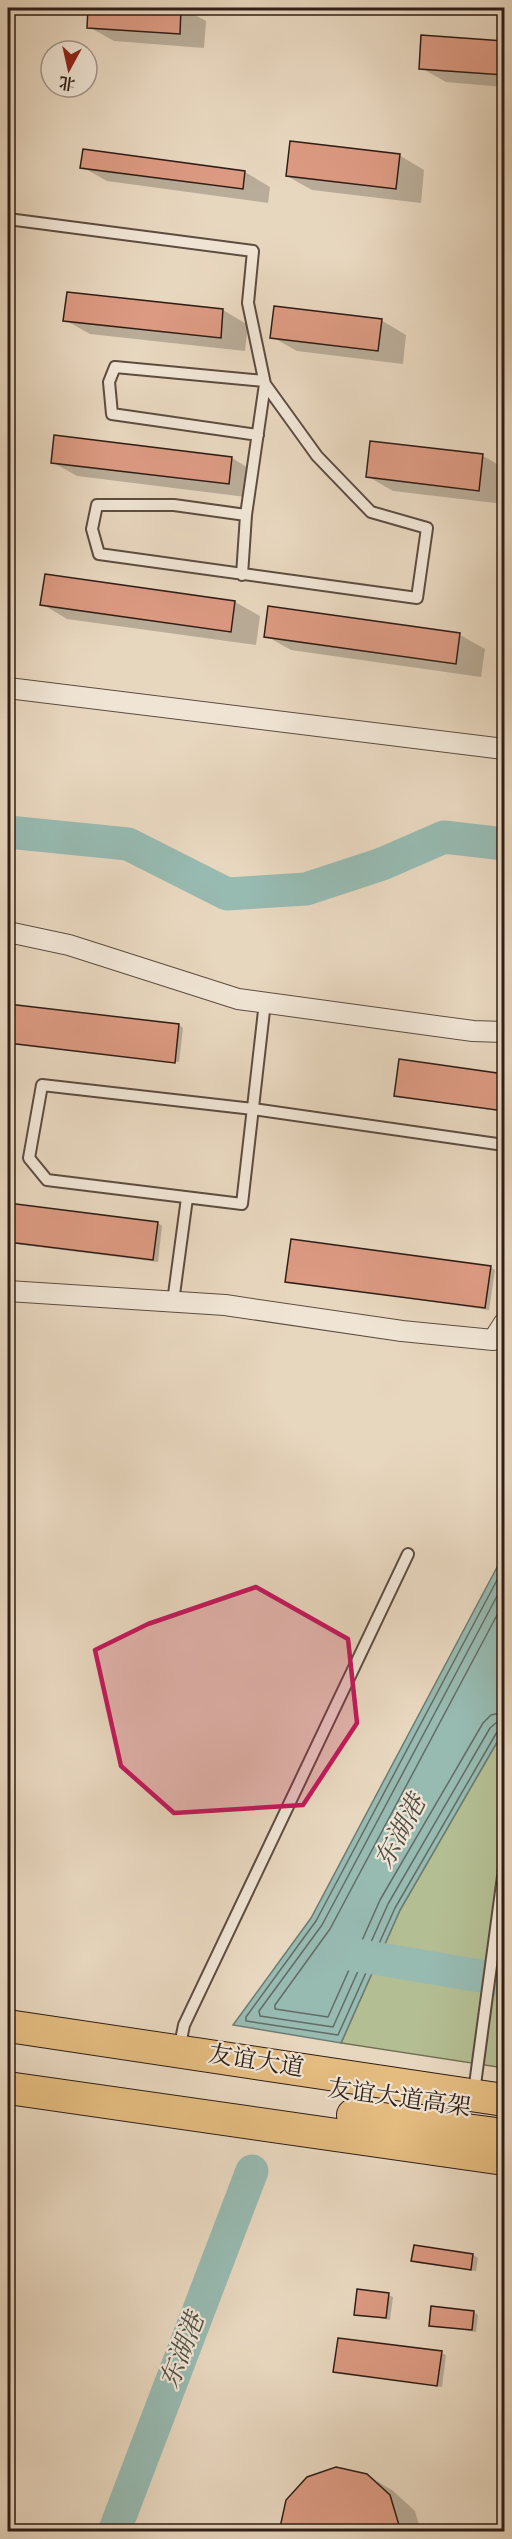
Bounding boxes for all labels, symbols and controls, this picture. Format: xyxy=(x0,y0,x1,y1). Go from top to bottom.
north arrow xyxy=(39,39,99,99)
text: 北 xyxy=(58,71,77,93)
water label: 东湖港 xyxy=(368,1787,435,1874)
street label: 友谊大道 xyxy=(206,2039,306,2085)
street label: 友谊大道高架 xyxy=(326,2074,472,2124)
water label: 东湖港 xyxy=(154,2306,213,2393)

